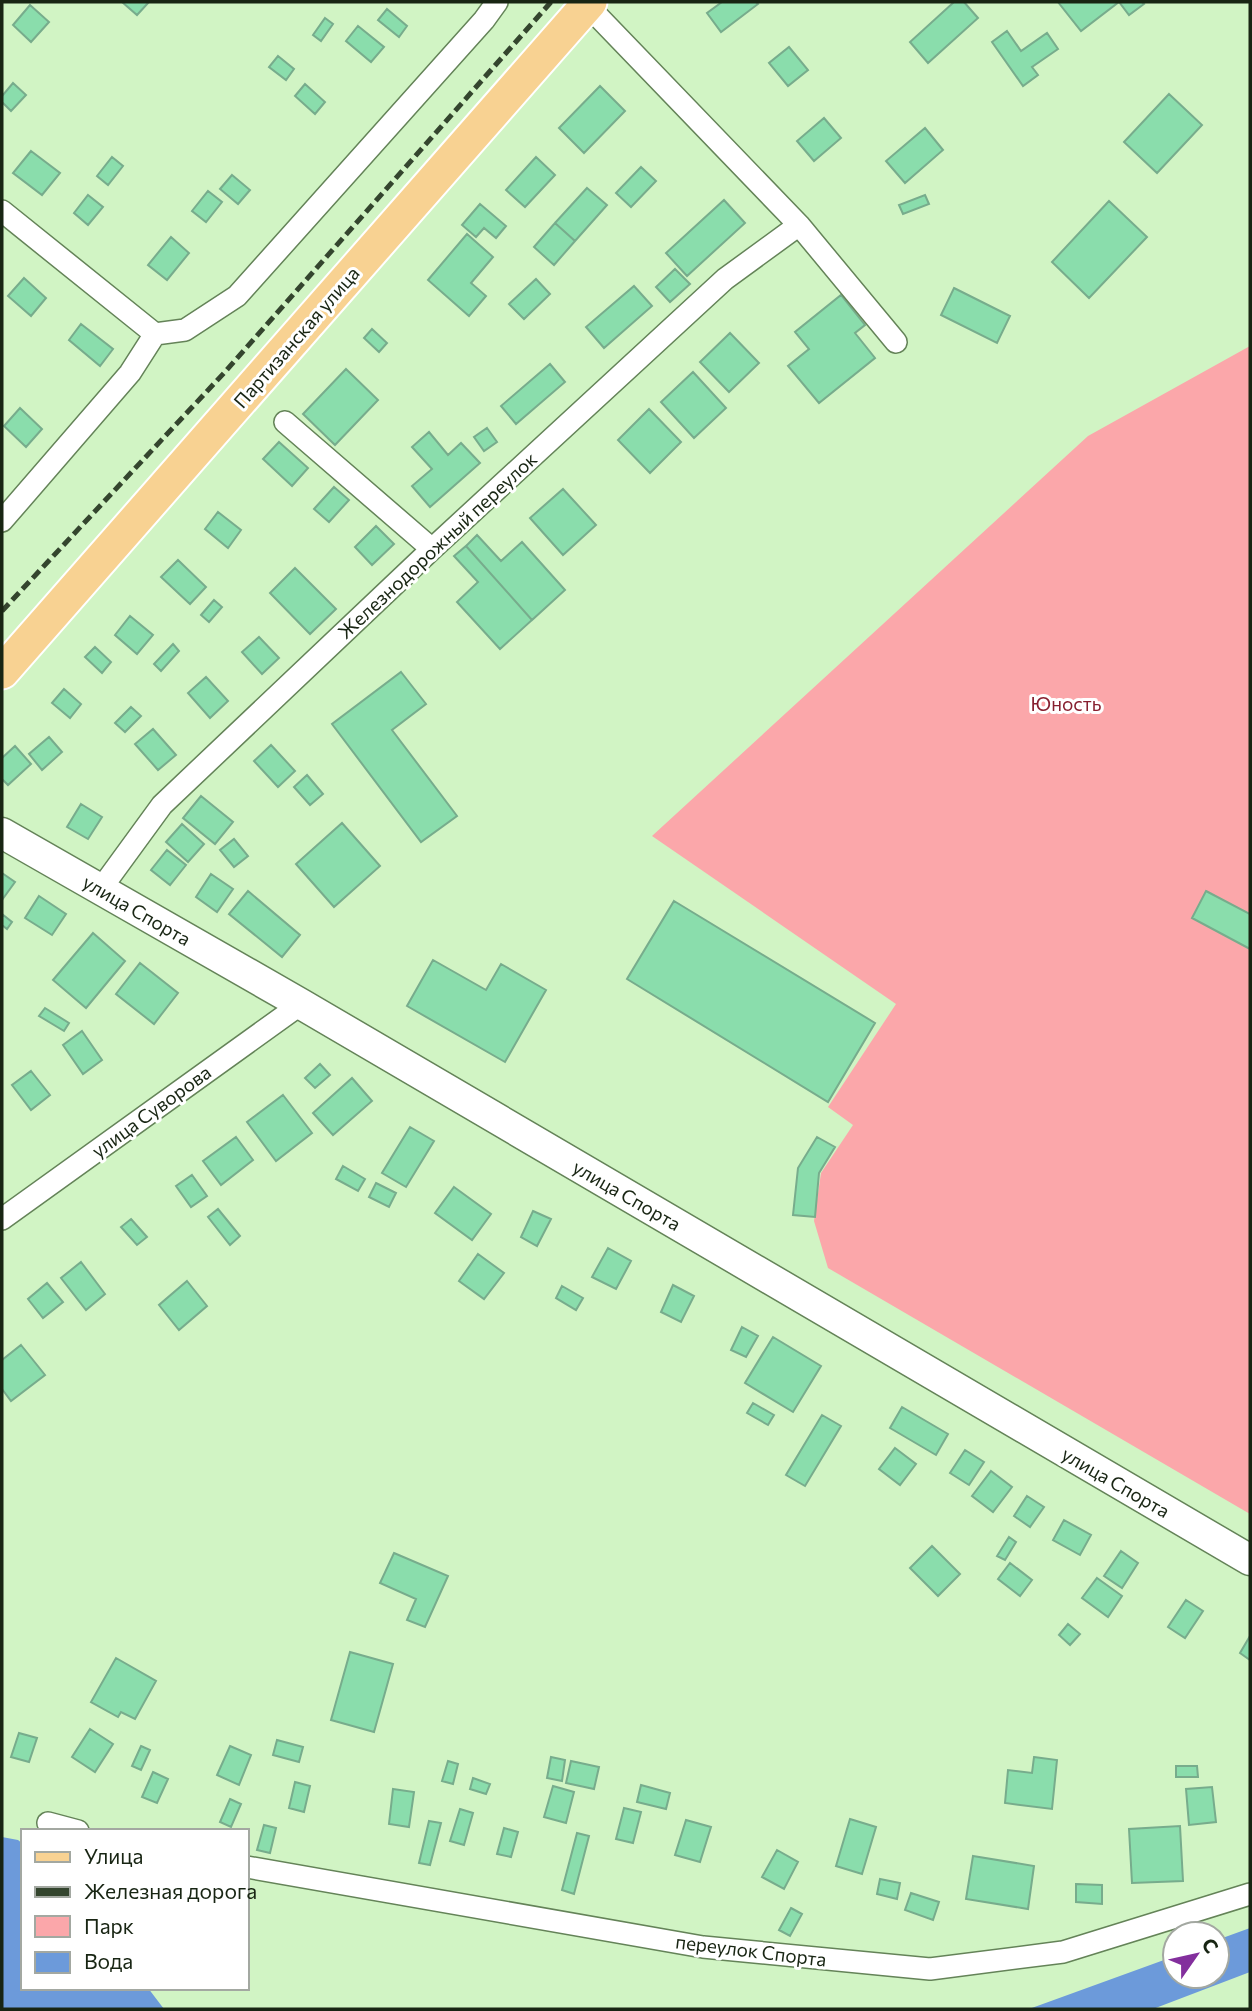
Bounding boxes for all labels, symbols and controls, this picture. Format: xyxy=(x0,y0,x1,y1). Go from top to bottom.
street label: Партизанская улица xyxy=(228,262,364,412)
street label: Железнодорожный переулок xyxy=(333,447,541,643)
park label: Юность xyxy=(1031,692,1102,715)
street label: улица Спорта xyxy=(79,870,195,950)
street label: улица Суворова xyxy=(87,1060,215,1162)
street label: улица Спорта xyxy=(569,1155,685,1235)
street label: улица Спорта xyxy=(1058,1442,1174,1522)
legend xyxy=(21,1829,248,1990)
text: Улица xyxy=(84,1843,143,1868)
text: Железная дорога xyxy=(84,1878,257,1903)
text: Парк xyxy=(84,1913,134,1938)
north arrow xyxy=(1161,1920,1231,1990)
street label: переулок Спорта xyxy=(674,1929,828,1971)
text: С xyxy=(1197,1933,1224,1957)
text: Вода xyxy=(84,1948,133,1973)

